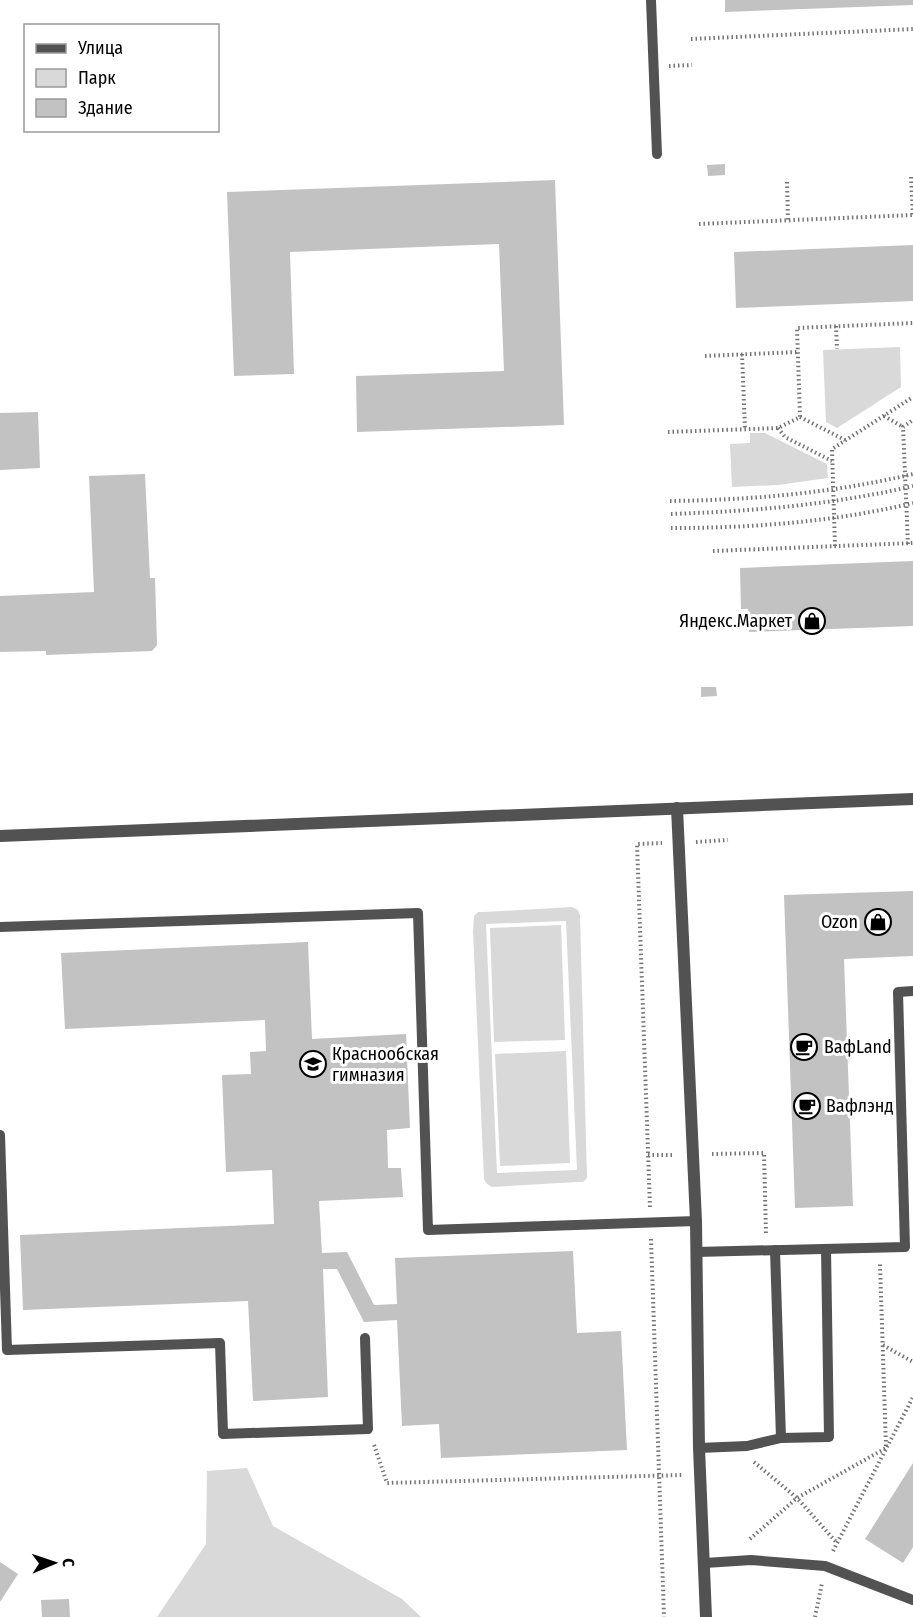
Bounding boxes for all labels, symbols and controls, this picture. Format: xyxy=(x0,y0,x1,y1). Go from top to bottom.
legend xyxy=(24,24,219,132)
text: Улица xyxy=(77,37,123,59)
text: Парк xyxy=(78,67,116,89)
text: Здание xyxy=(78,97,133,119)
shop icon: Яндекс.Маркет xyxy=(797,606,827,636)
place label: Яндекс.Маркет xyxy=(679,610,793,632)
shop icon: Ozon xyxy=(863,907,893,937)
place label: Ozon xyxy=(821,911,858,933)
cafe icon: ВафLand xyxy=(789,1032,819,1062)
place label: ВафLand xyxy=(824,1036,892,1058)
place label: Краснообская гимназия xyxy=(332,1043,439,1086)
school or university icon: Краснообская гимназия xyxy=(298,1049,328,1079)
cafe icon: Вафлэнд xyxy=(792,1091,822,1121)
place label: Вафлэнд xyxy=(826,1095,894,1117)
north arrow xyxy=(24,1533,84,1593)
text: С xyxy=(59,1558,78,1568)

